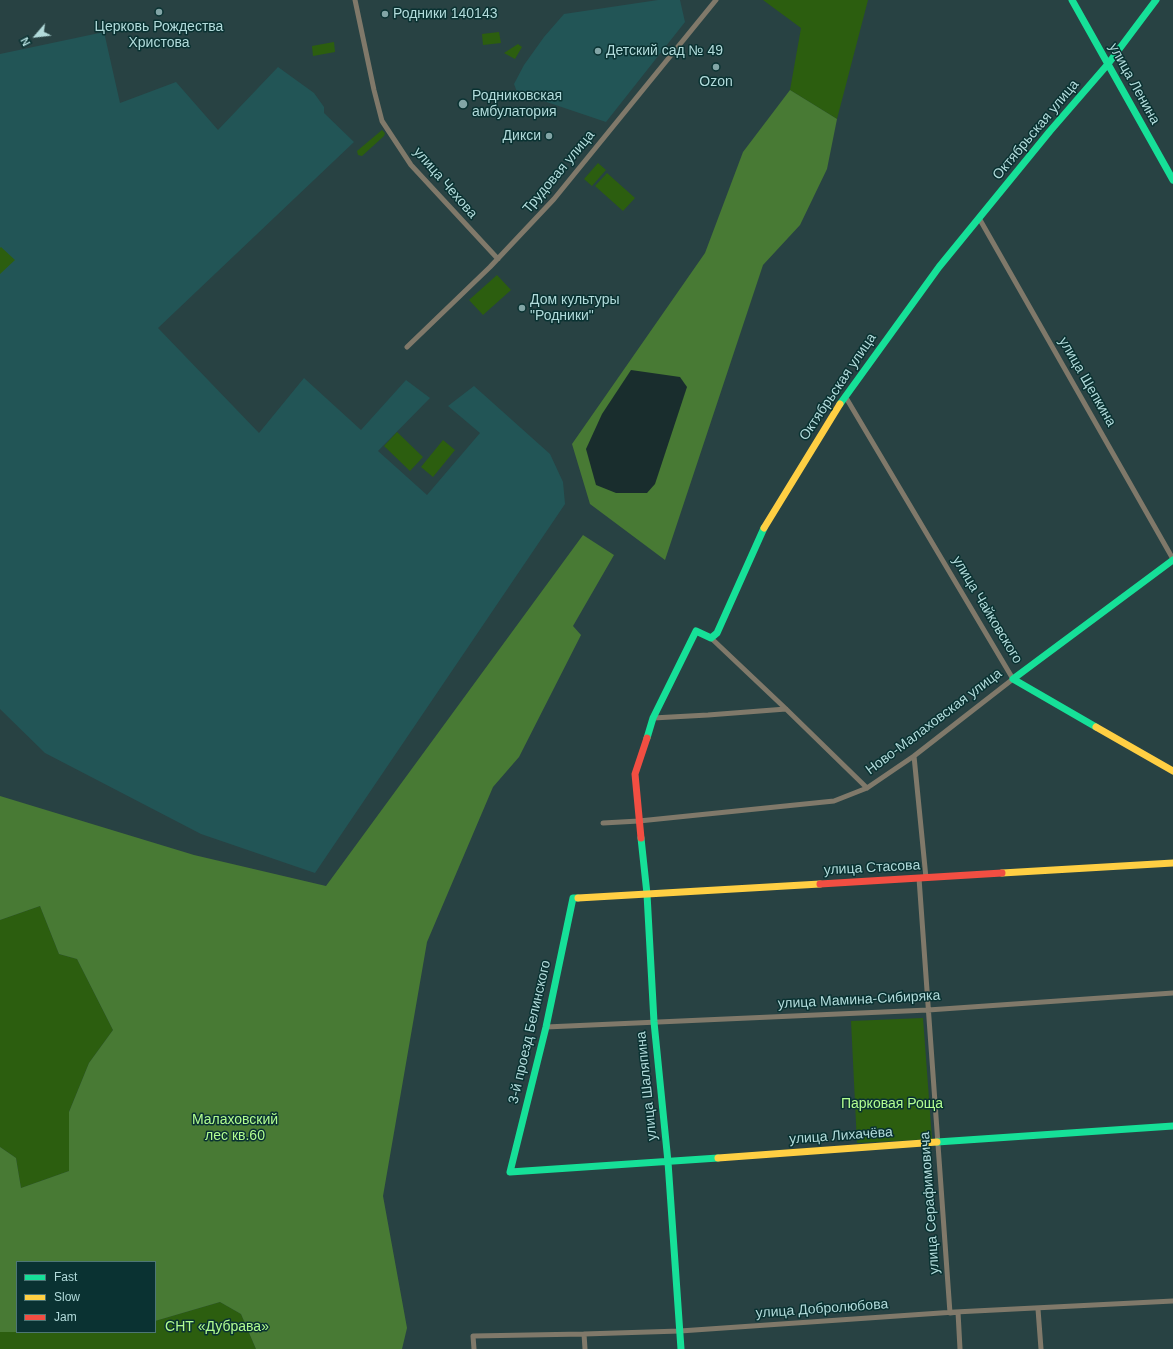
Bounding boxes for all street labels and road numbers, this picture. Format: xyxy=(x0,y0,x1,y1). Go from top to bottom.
street label: улица Ленина xyxy=(1105,40,1163,128)
street label: Октябрьская улица xyxy=(989,77,1083,183)
street label: Трудовая улица xyxy=(519,127,599,217)
street label: улица Чехова xyxy=(410,144,480,222)
street label: Октябрьская улица xyxy=(796,330,880,444)
street label: улица Щепкина xyxy=(1055,334,1119,430)
street label: улица Чайковского xyxy=(948,553,1026,667)
street label: Ново-Малаховская улица xyxy=(863,665,1005,779)
street label: улица Стасова xyxy=(823,857,921,879)
street label: 3-й проезд Белинского xyxy=(505,959,555,1105)
street label: улица Мамина-Сибиряка xyxy=(777,987,941,1013)
street label: улица Шаляпина xyxy=(633,1031,661,1141)
street label: улица Лихачёва xyxy=(789,1124,893,1148)
street label: улица Серафимовича xyxy=(917,1131,943,1275)
street label: улица Добролюбова xyxy=(755,1296,889,1322)

